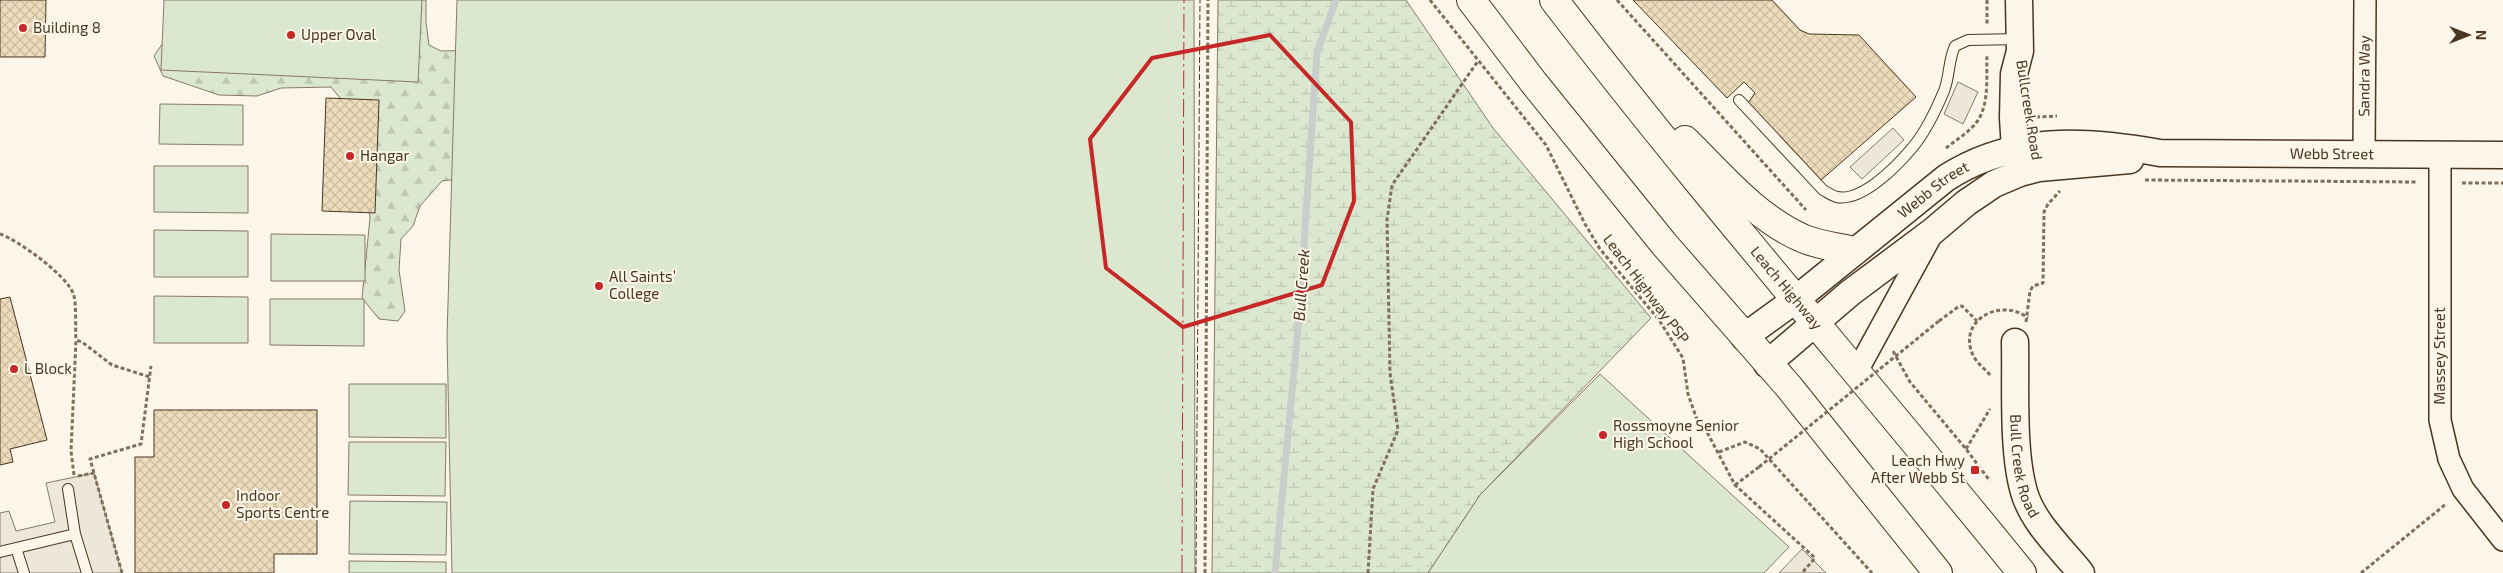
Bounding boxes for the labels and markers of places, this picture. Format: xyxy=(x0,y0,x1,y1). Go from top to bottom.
place label: Building 8 xyxy=(33,18,101,36)
marker: Building 8 xyxy=(17,22,29,34)
place label: Upper Oval xyxy=(301,25,377,43)
marker: Upper Oval xyxy=(285,29,297,41)
place label: Hangar xyxy=(360,146,410,164)
marker: Hangar xyxy=(344,150,356,162)
place label: All Saints’ College xyxy=(609,267,676,302)
marker: All Saints’ College xyxy=(593,280,605,292)
place label: L Block xyxy=(24,359,72,377)
marker: L Block xyxy=(8,363,20,375)
place label: Rossmoyne Senior High School xyxy=(1613,416,1739,451)
marker: Rossmoyne Senior High School xyxy=(1597,429,1609,441)
place label: Leach Hwy After Webb St xyxy=(1871,451,1965,486)
marker: Leach Hwy After Webb St xyxy=(1969,464,1981,476)
place label: Indoor Sports Centre xyxy=(236,486,329,521)
marker: Indoor Sports Centre xyxy=(220,499,232,511)

